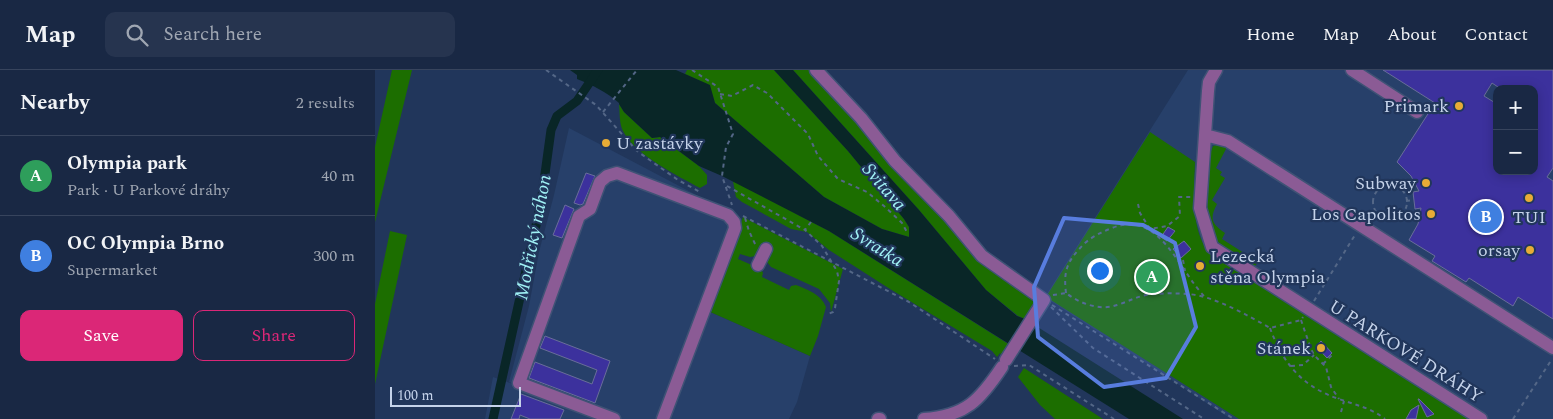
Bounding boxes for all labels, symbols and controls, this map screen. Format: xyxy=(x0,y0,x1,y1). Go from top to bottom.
search box xyxy=(105,12,455,57)
text: Map xyxy=(25,17,75,53)
text: Search here xyxy=(163,20,262,49)
icon: search xyxy=(123,21,151,49)
text: Home xyxy=(1246,21,1295,48)
text: Map xyxy=(1323,21,1359,48)
text: About xyxy=(1387,21,1437,48)
text: Contact xyxy=(1465,21,1528,48)
map controls xyxy=(1493,85,1538,175)
button: + xyxy=(1493,85,1538,130)
text: Nearby xyxy=(20,87,90,119)
text: 2 results xyxy=(296,91,355,115)
place label: Primark xyxy=(1384,93,1449,120)
marker: Primark xyxy=(1453,100,1465,112)
place label: U zastávky xyxy=(616,130,704,157)
button: − xyxy=(1493,130,1538,175)
marker: U zastávky xyxy=(600,137,612,149)
text: Olympia park xyxy=(67,149,187,178)
water label: Svitava xyxy=(855,156,913,218)
text: A xyxy=(30,164,42,188)
text: 40 m xyxy=(321,164,355,188)
place label: Subway xyxy=(1355,170,1417,197)
water label: Modřický náhon xyxy=(507,172,560,303)
marker: Subway xyxy=(1420,177,1432,189)
text: Park · U Parkové dráhy xyxy=(67,178,230,202)
marker: TUI xyxy=(1523,192,1535,204)
pin: B xyxy=(1470,198,1502,236)
place label: Los Capolitos xyxy=(1311,201,1421,228)
place label: TUI xyxy=(1512,204,1546,231)
marker: Los Capolitos xyxy=(1425,208,1437,220)
water label: Svratka xyxy=(845,220,910,275)
text: OC Olympia Brno xyxy=(67,229,224,258)
place label: orsay xyxy=(1478,237,1521,264)
place label: Lezecká stěna Olympia xyxy=(1210,243,1325,291)
text: B xyxy=(30,244,42,268)
text: 300 m xyxy=(313,244,355,268)
marker: orsay xyxy=(1524,244,1536,256)
text: Supermarket xyxy=(67,258,158,282)
your location xyxy=(1087,258,1113,284)
pin: A xyxy=(1136,258,1168,296)
marker: Lezecká stěna Olympia xyxy=(1194,260,1206,272)
street label: U PARKOVÉ DRÁHY xyxy=(1323,293,1488,410)
button: Save xyxy=(20,310,183,361)
button: Share xyxy=(193,310,355,361)
place label: Stánek xyxy=(1257,335,1311,362)
marker: Stánek xyxy=(1315,342,1327,354)
scale bar xyxy=(390,384,521,407)
text: 100 m xyxy=(397,385,434,406)

